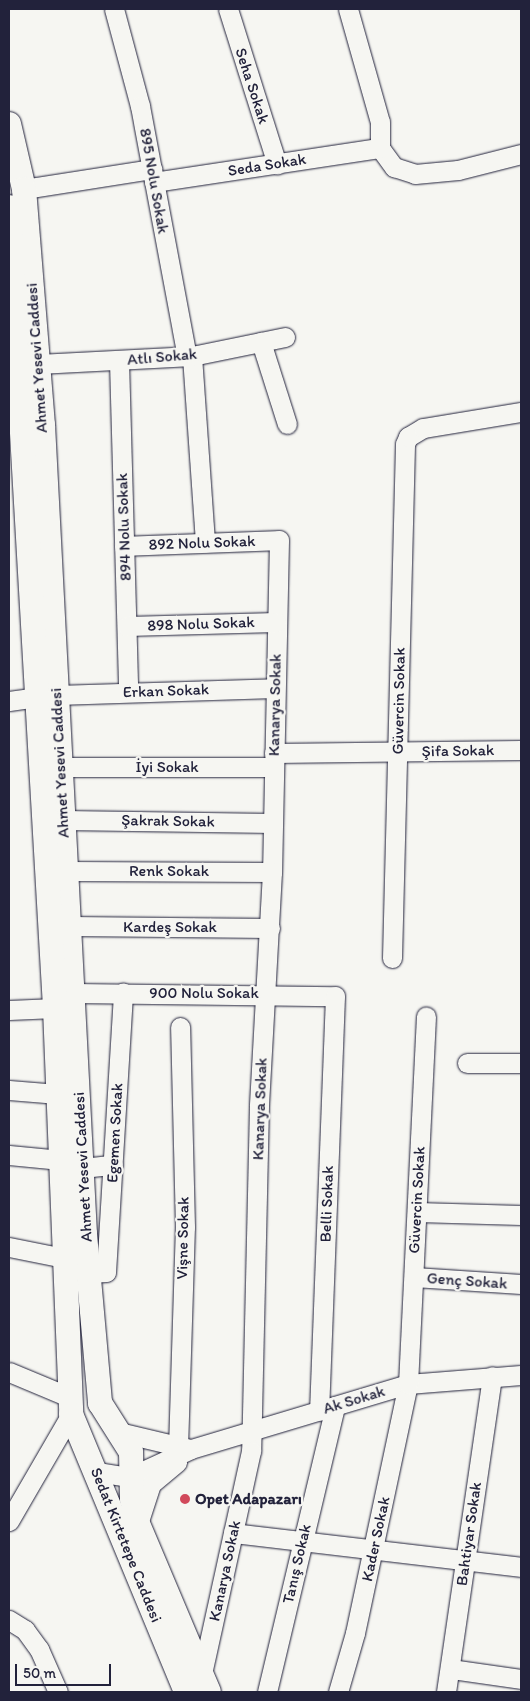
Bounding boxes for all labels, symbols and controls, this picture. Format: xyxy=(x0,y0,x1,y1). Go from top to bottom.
street label: Seha Sokak xyxy=(231,46,273,126)
street label: 895 Nolu Sokak xyxy=(135,127,173,235)
street label: Seda Sokak xyxy=(227,149,307,181)
street label: Ahmet Yesevi Caddesi xyxy=(22,282,52,434)
street label: Atlı Sokak xyxy=(126,344,198,370)
street label: 894 Nolu Sokak xyxy=(113,473,135,581)
street label: 892 Nolu Sokak xyxy=(148,532,256,554)
street label: 898 Nolu Sokak xyxy=(147,613,255,635)
street label: Güvercin Sokak xyxy=(388,647,410,755)
street label: Kanarya Sokak xyxy=(265,654,285,756)
street label: Erkan Sokak xyxy=(123,680,209,702)
street label: Ahmet Yesevi Caddesi xyxy=(46,687,74,839)
street label: Şifa Sokak xyxy=(422,741,494,761)
street label: İyi Sokak xyxy=(136,757,198,777)
street label: Şakrak Sokak xyxy=(121,811,215,831)
street label: Renk Sokak xyxy=(129,861,209,881)
street label: Kardeş Sokak xyxy=(123,917,217,937)
street label: 900 Nolu Sokak xyxy=(149,983,259,1003)
street label: Kanarya Sokak xyxy=(249,1057,271,1161)
street label: Egemen Sokak xyxy=(103,1083,127,1183)
street label: Ahmet Yesevi Caddesi xyxy=(69,1091,97,1243)
street label: Güvercin Sokak xyxy=(405,1146,429,1254)
street label: Belli Sokak xyxy=(316,1166,338,1242)
street label: Vişne Sokak xyxy=(173,1197,193,1279)
street label: Genç Sokak xyxy=(426,1269,508,1293)
street label: Ak Sokak xyxy=(321,1382,387,1418)
street label: Sedat Kirtetepe Caddesi xyxy=(86,1465,166,1625)
street label: Bahtiyar Sokak xyxy=(452,1481,486,1587)
place label: Opet Adapazarı xyxy=(195,1489,302,1509)
marker: Opet Adapazarı xyxy=(179,1493,191,1505)
street label: Kader Sokak xyxy=(358,1495,394,1583)
street label: Kanarya Sokak xyxy=(205,1519,245,1623)
street label: Tanış Sokak xyxy=(279,1522,315,1606)
scale bar xyxy=(18,1654,114,1686)
text: 50 m xyxy=(23,1664,56,1682)

